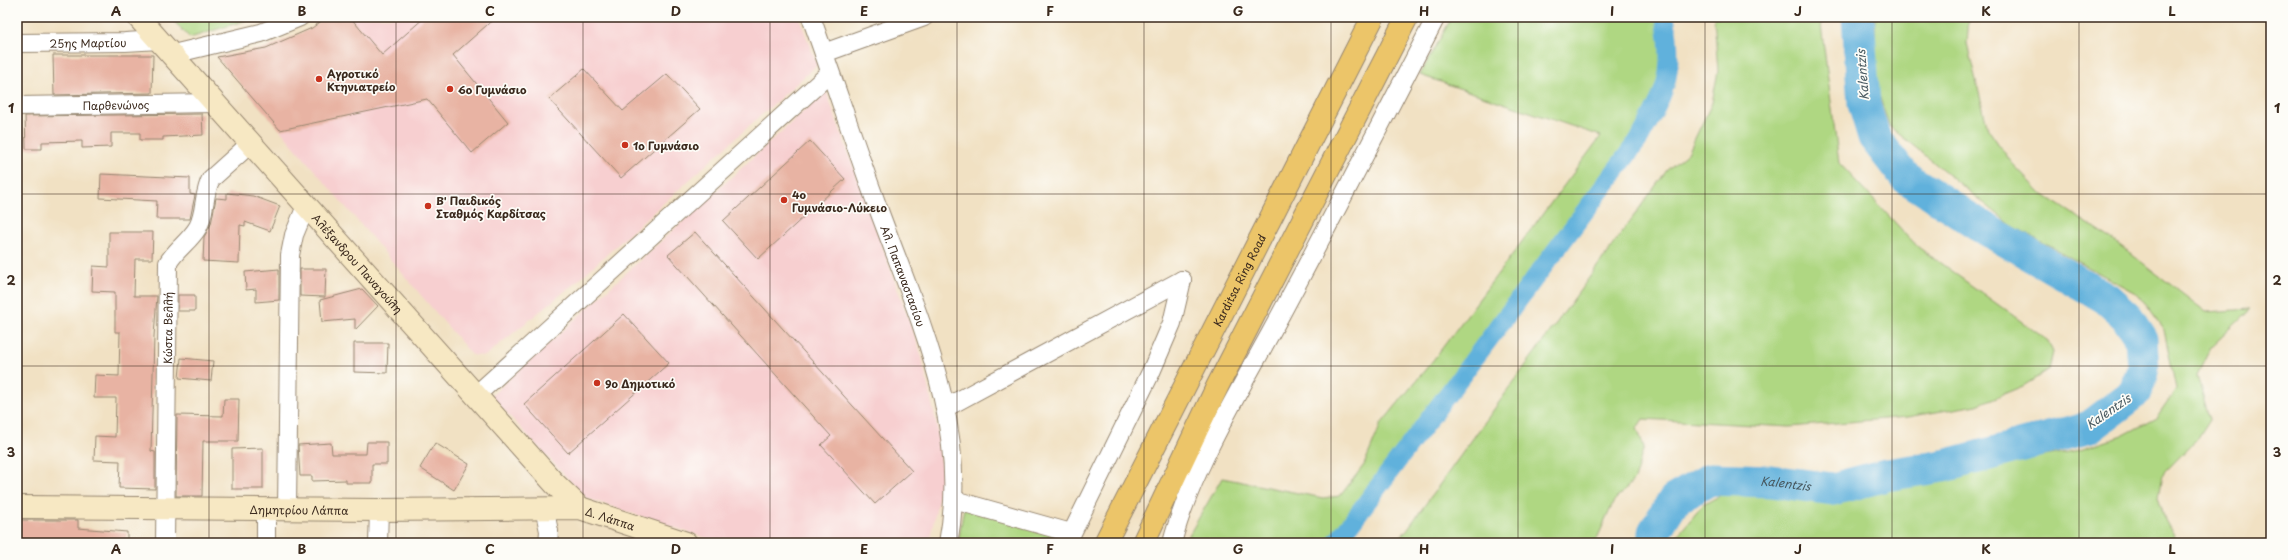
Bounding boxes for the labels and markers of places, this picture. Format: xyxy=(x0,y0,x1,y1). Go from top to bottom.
place label: Αγροτικό Κτηνιατρείο xyxy=(327,65,396,95)
marker: Αγροτικό Κτηνιατρείο xyxy=(314,74,324,84)
place label: 6ο Γυμνάσιο xyxy=(458,81,527,98)
marker: 6ο Γυμνάσιο xyxy=(445,84,455,94)
place label: 1ο Γυμνάσιο xyxy=(633,137,700,154)
marker: 1ο Γυμνάσιο xyxy=(620,140,630,150)
place label: 4ο Γυμνάσιο-Λύκειο xyxy=(792,186,888,216)
place label: Β' Παιδικός Σταθμός Καρδίτσας xyxy=(436,192,546,222)
marker: 4ο Γυμνάσιο-Λύκειο xyxy=(779,195,789,205)
marker: Β' Παιδικός Σταθμός Καρδίτσας xyxy=(423,201,433,211)
place label: 9ο Δημοτικό xyxy=(605,375,676,392)
marker: 9ο Δημοτικό xyxy=(592,378,602,388)

